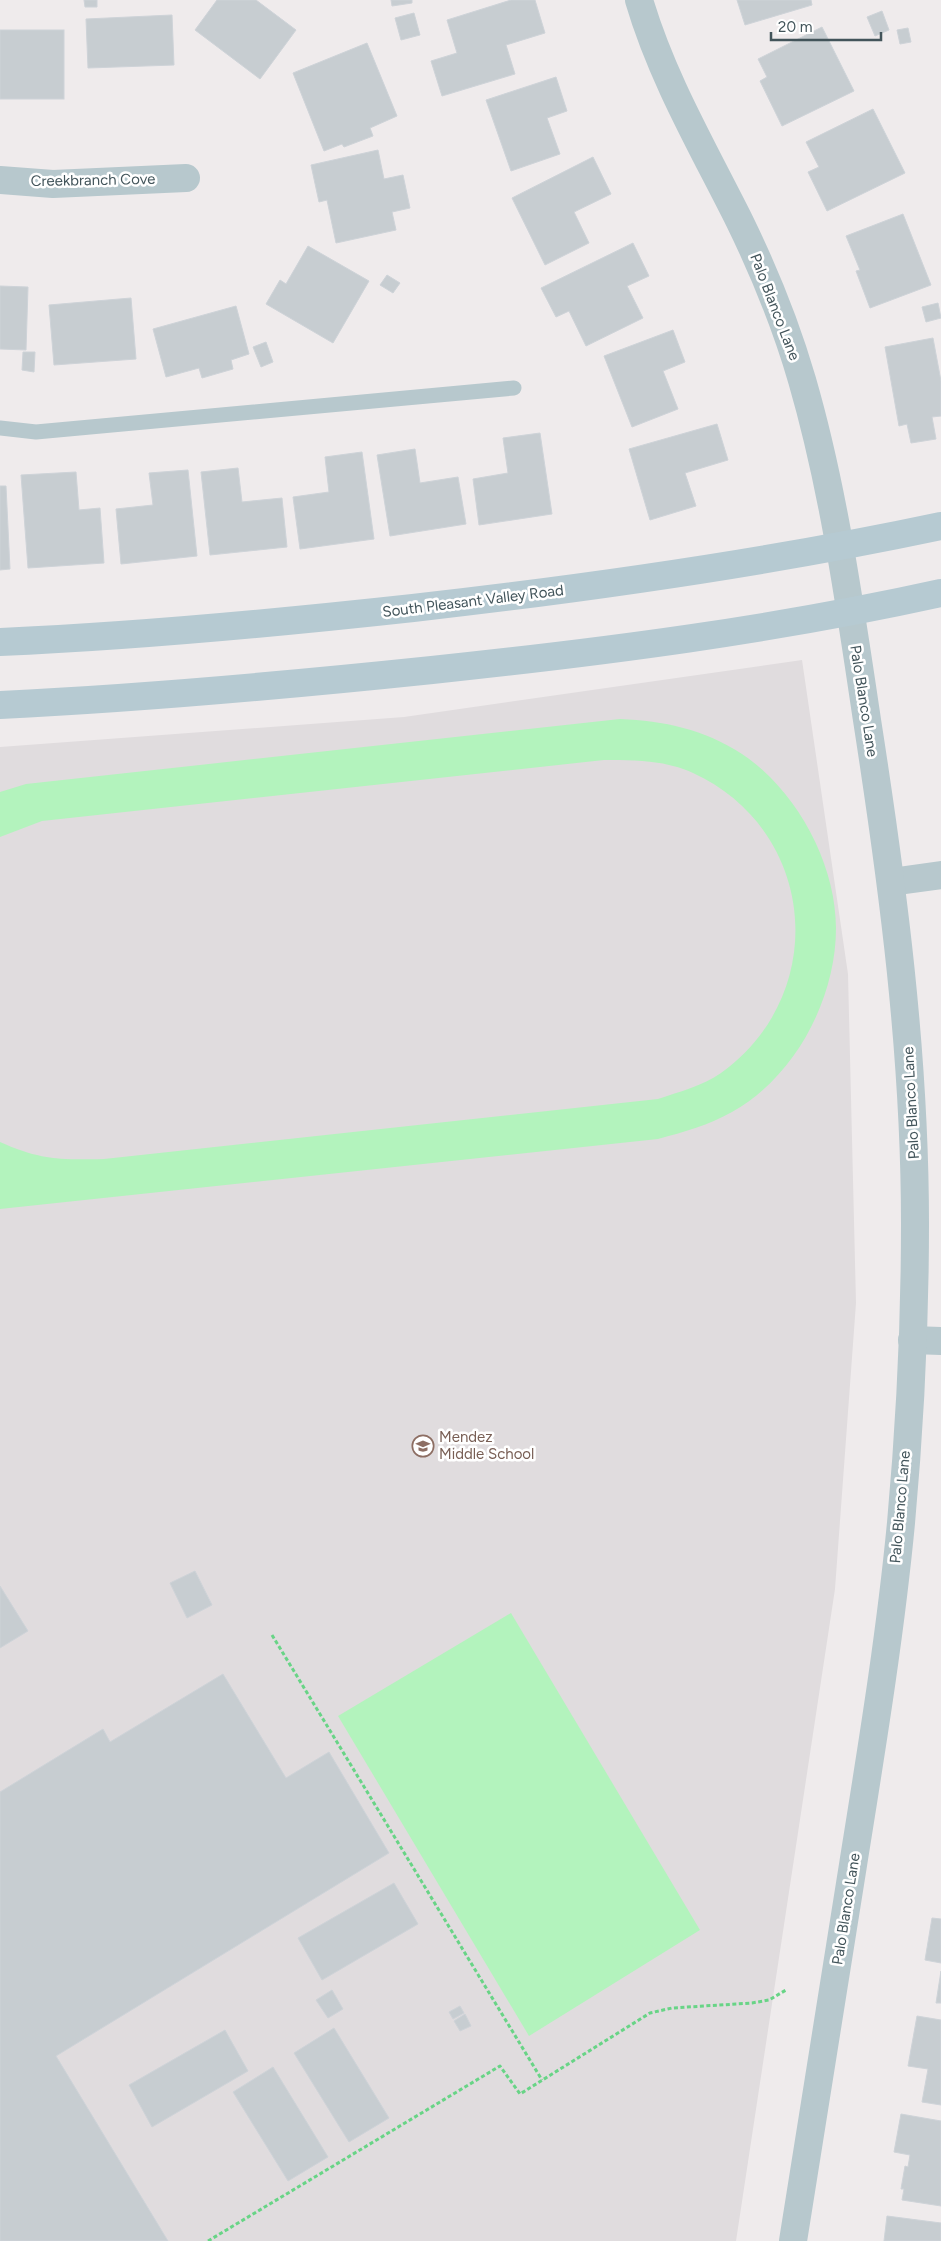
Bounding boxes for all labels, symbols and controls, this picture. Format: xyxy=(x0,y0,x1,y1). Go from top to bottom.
scale bar xyxy=(771,10,881,42)
text: 20 m xyxy=(778,18,812,36)
street label: Creekbranch Cove xyxy=(30,170,156,190)
street label: Palo Blanco Lane xyxy=(746,251,804,363)
street label: South Pleasant Valley Road xyxy=(381,581,565,621)
street label: Palo Blanco Lane xyxy=(846,644,882,758)
street label: Palo Blanco Lane xyxy=(899,1046,923,1160)
place label: Mendez Middle School xyxy=(439,1428,534,1463)
school or university icon: Mendez Middle School xyxy=(411,1434,435,1458)
street label: Palo Blanco Lane xyxy=(886,1450,914,1564)
street label: Palo Blanco Lane xyxy=(828,1852,864,1966)

